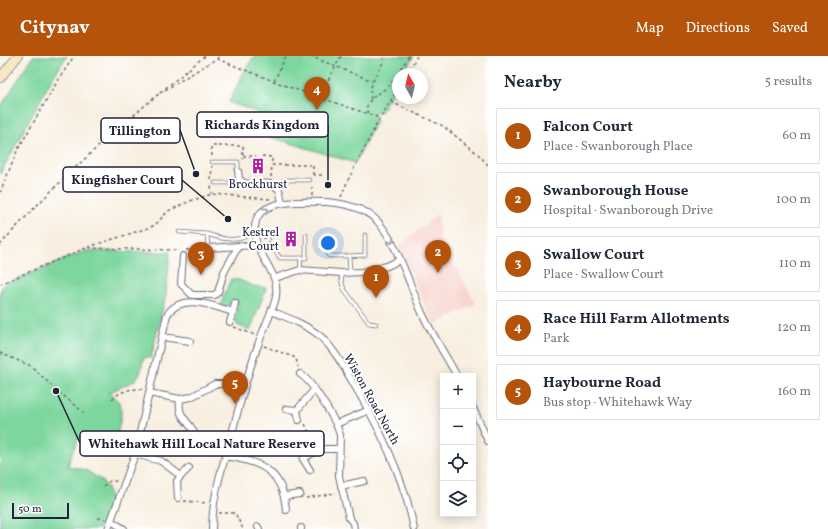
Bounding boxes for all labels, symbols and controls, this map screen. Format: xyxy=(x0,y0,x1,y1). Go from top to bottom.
text: Citynav xyxy=(20,15,90,41)
text: Map xyxy=(636,19,664,38)
text: Directions xyxy=(686,19,750,38)
text: Saved xyxy=(772,19,808,38)
north arrow xyxy=(392,68,428,104)
text: Nearby xyxy=(504,71,562,94)
text: 5 results xyxy=(765,73,812,91)
pin: 4 xyxy=(304,77,330,110)
callout: Richards Kingdom xyxy=(197,112,328,137)
text: Richards Kingdom xyxy=(204,117,320,135)
text: Falcon Court xyxy=(543,117,633,138)
callout: Tillington xyxy=(101,118,180,143)
text: Tillington xyxy=(109,123,172,141)
text: 1 xyxy=(515,127,521,145)
text: 60 m xyxy=(783,127,811,145)
text: Place · Swanborough Place xyxy=(543,138,693,156)
building icon: Brockhurst xyxy=(249,157,267,175)
callout: Kingfisher Court xyxy=(63,167,182,192)
text: Kingfisher Court xyxy=(71,172,175,190)
place label: Brockhurst xyxy=(229,177,287,193)
text: Swanborough House xyxy=(543,181,688,202)
text: 2 xyxy=(515,191,521,209)
text: 100 m xyxy=(776,191,811,209)
text: Hospital · Swanborough Drive xyxy=(543,202,713,220)
one-way arrow xyxy=(261,208,268,215)
place label: Kestrel Court xyxy=(242,225,279,255)
building icon: Kestrel Court xyxy=(282,230,300,248)
your location xyxy=(318,233,338,253)
one-way arrow xyxy=(386,237,394,245)
pin: 2 xyxy=(425,240,451,273)
pin: 3 xyxy=(188,242,214,275)
text: Swallow Court xyxy=(543,245,644,266)
text: 3 xyxy=(515,255,521,273)
text: 110 m xyxy=(779,255,811,273)
pin: 1 xyxy=(363,265,389,298)
text: Place · Swallow Court xyxy=(543,266,664,284)
text: Race Hill Farm Allotments xyxy=(543,309,730,330)
text: 4 xyxy=(514,319,522,337)
text: 120 m xyxy=(777,319,811,337)
text: Park xyxy=(543,330,570,348)
street label: Wiston Road North xyxy=(339,351,403,448)
pin: 5 xyxy=(222,371,248,404)
map controls xyxy=(440,373,476,517)
button: + xyxy=(440,373,476,409)
text: Haybourne Road xyxy=(543,373,661,394)
text: 5 xyxy=(515,383,521,401)
text: 160 m xyxy=(777,383,811,401)
text: Bus stop · Whitehawk Way xyxy=(543,394,692,412)
button: − xyxy=(440,409,476,445)
callout: Whitehawk Hill Local Nature Reserve xyxy=(80,431,324,456)
text: Whitehawk Hill Local Nature Reserve xyxy=(88,436,316,454)
button: locate xyxy=(440,445,476,481)
button: layers xyxy=(440,481,476,517)
scale bar xyxy=(12,501,69,520)
text: 50 m xyxy=(18,502,42,517)

